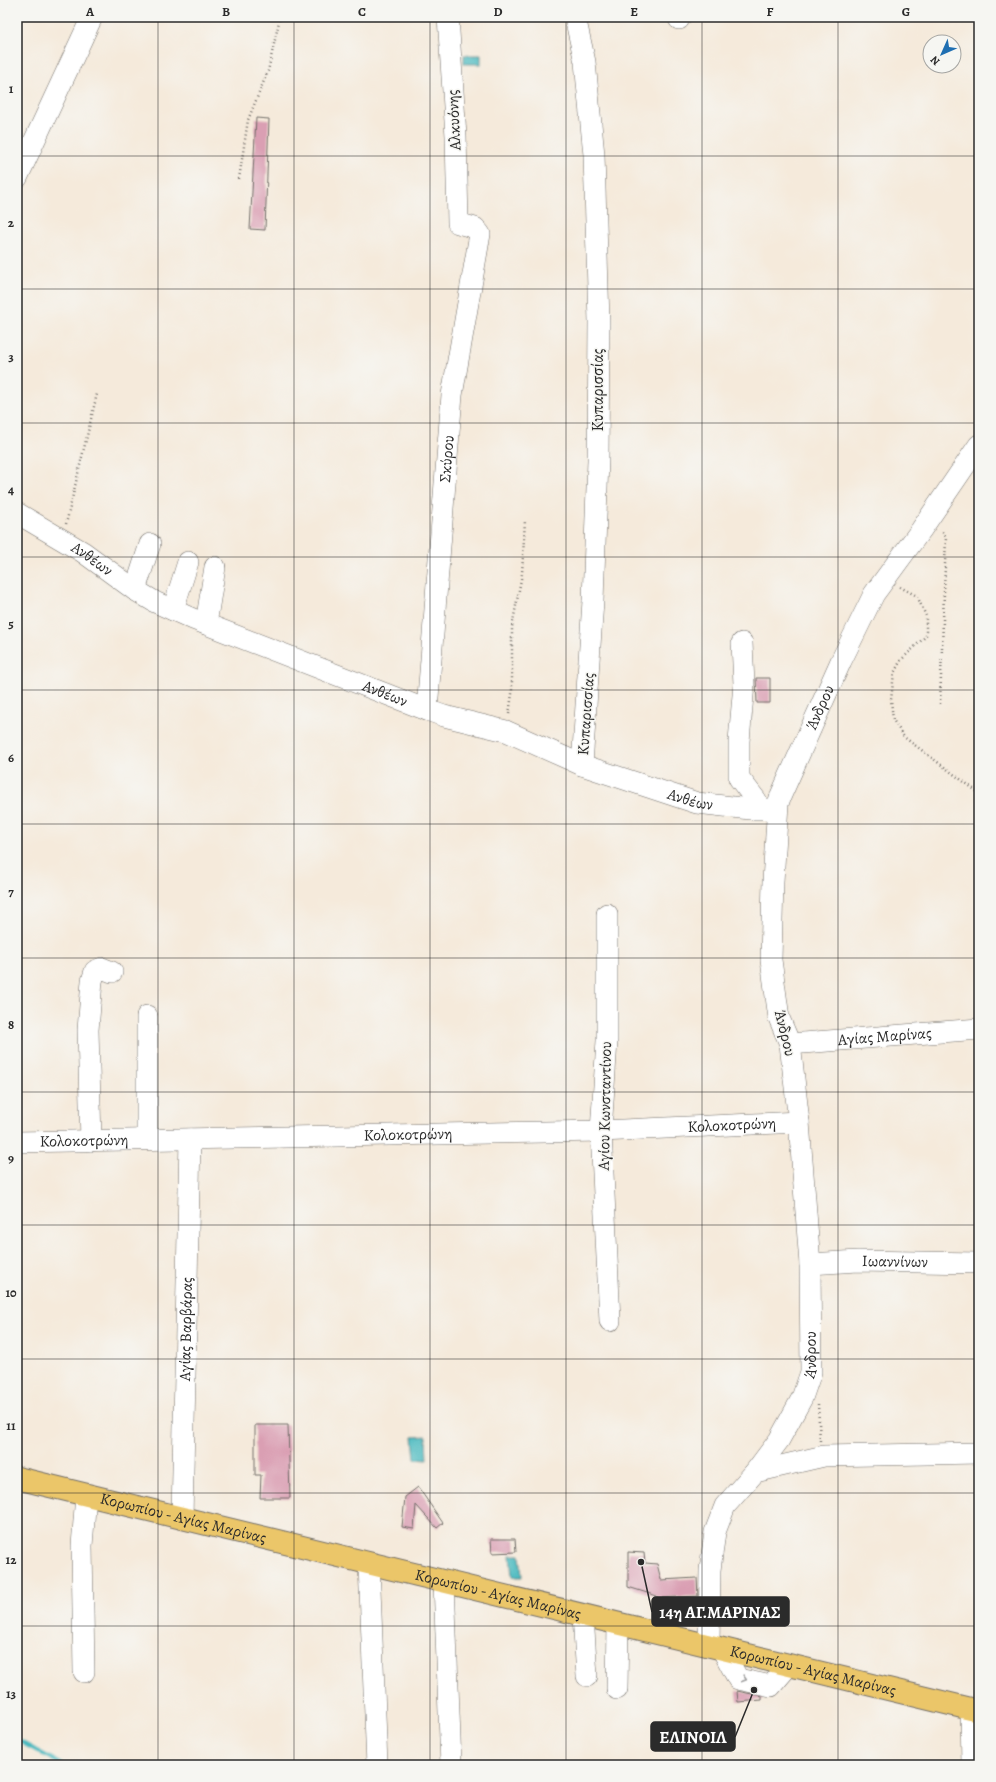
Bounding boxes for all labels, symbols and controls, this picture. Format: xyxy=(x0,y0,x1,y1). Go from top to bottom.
text: A xyxy=(85,3,95,20)
text: B xyxy=(222,3,230,20)
text: C xyxy=(358,3,366,20)
text: D xyxy=(493,3,503,20)
text: E xyxy=(630,3,638,20)
text: F xyxy=(767,3,774,20)
text: G xyxy=(902,3,910,20)
north arrow xyxy=(922,34,962,74)
text: N xyxy=(927,53,943,69)
text: 1 xyxy=(9,80,14,97)
street label: Αλκυόνης xyxy=(441,89,467,152)
text: 2 xyxy=(8,214,15,231)
text: 3 xyxy=(8,348,14,365)
street label: Κυπαρισσίας xyxy=(587,348,609,432)
street label: Σκύρου xyxy=(434,434,460,483)
text: 4 xyxy=(8,481,14,498)
street label: Ανθέων xyxy=(66,536,118,582)
text: 5 xyxy=(8,615,14,632)
street label: Κυπαρισσίας xyxy=(572,672,600,756)
street label: Ανθέων xyxy=(358,675,411,713)
street label: Άνδρου xyxy=(800,682,840,734)
text: 6 xyxy=(8,749,14,766)
street label: Ανθέων xyxy=(664,783,715,816)
text: 7 xyxy=(8,883,14,900)
street label: Άνδρου xyxy=(769,1007,801,1059)
text: 8 xyxy=(8,1016,14,1033)
street label: Αγίας Μαρίνας xyxy=(836,1022,933,1051)
street label: Αγίου Κωνσταντίνου xyxy=(593,1041,617,1172)
street label: Κολοκοτρώνη xyxy=(687,1112,777,1138)
street label: Κολοκοτρώνη xyxy=(363,1123,453,1146)
street label: Κολοκοτρώνη xyxy=(39,1129,129,1153)
text: 9 xyxy=(8,1150,14,1167)
street label: Ιωαννίνων xyxy=(862,1250,929,1273)
street label: Αγίας Βαρβάρας xyxy=(174,1277,198,1382)
text: 10 xyxy=(5,1284,17,1301)
street label: Άνδρου xyxy=(798,1331,823,1382)
text: 11 xyxy=(6,1417,16,1434)
street label: Κορωπίου - Αγίας Μαρίνας xyxy=(98,1488,269,1549)
text: 12 xyxy=(6,1551,17,1568)
street label: Κορωπίου - Αγίας Μαρίνας xyxy=(413,1564,584,1625)
callout: 14η ΑΓ.ΜΑΡΙΝΑΣ xyxy=(652,1597,789,1626)
text: 14η ΑΓ.ΜΑΡΙΝΑΣ xyxy=(659,1601,781,1624)
street label: Κορωπίου - Αγίας Μαρίνας xyxy=(728,1640,899,1702)
one-way arrow xyxy=(740,1674,747,1682)
text: 13 xyxy=(6,1685,17,1702)
callout: ΕΛΙΝΟΙΛ xyxy=(651,1722,735,1751)
text: ΕΛΙΝΟΙΛ xyxy=(659,1726,727,1749)

